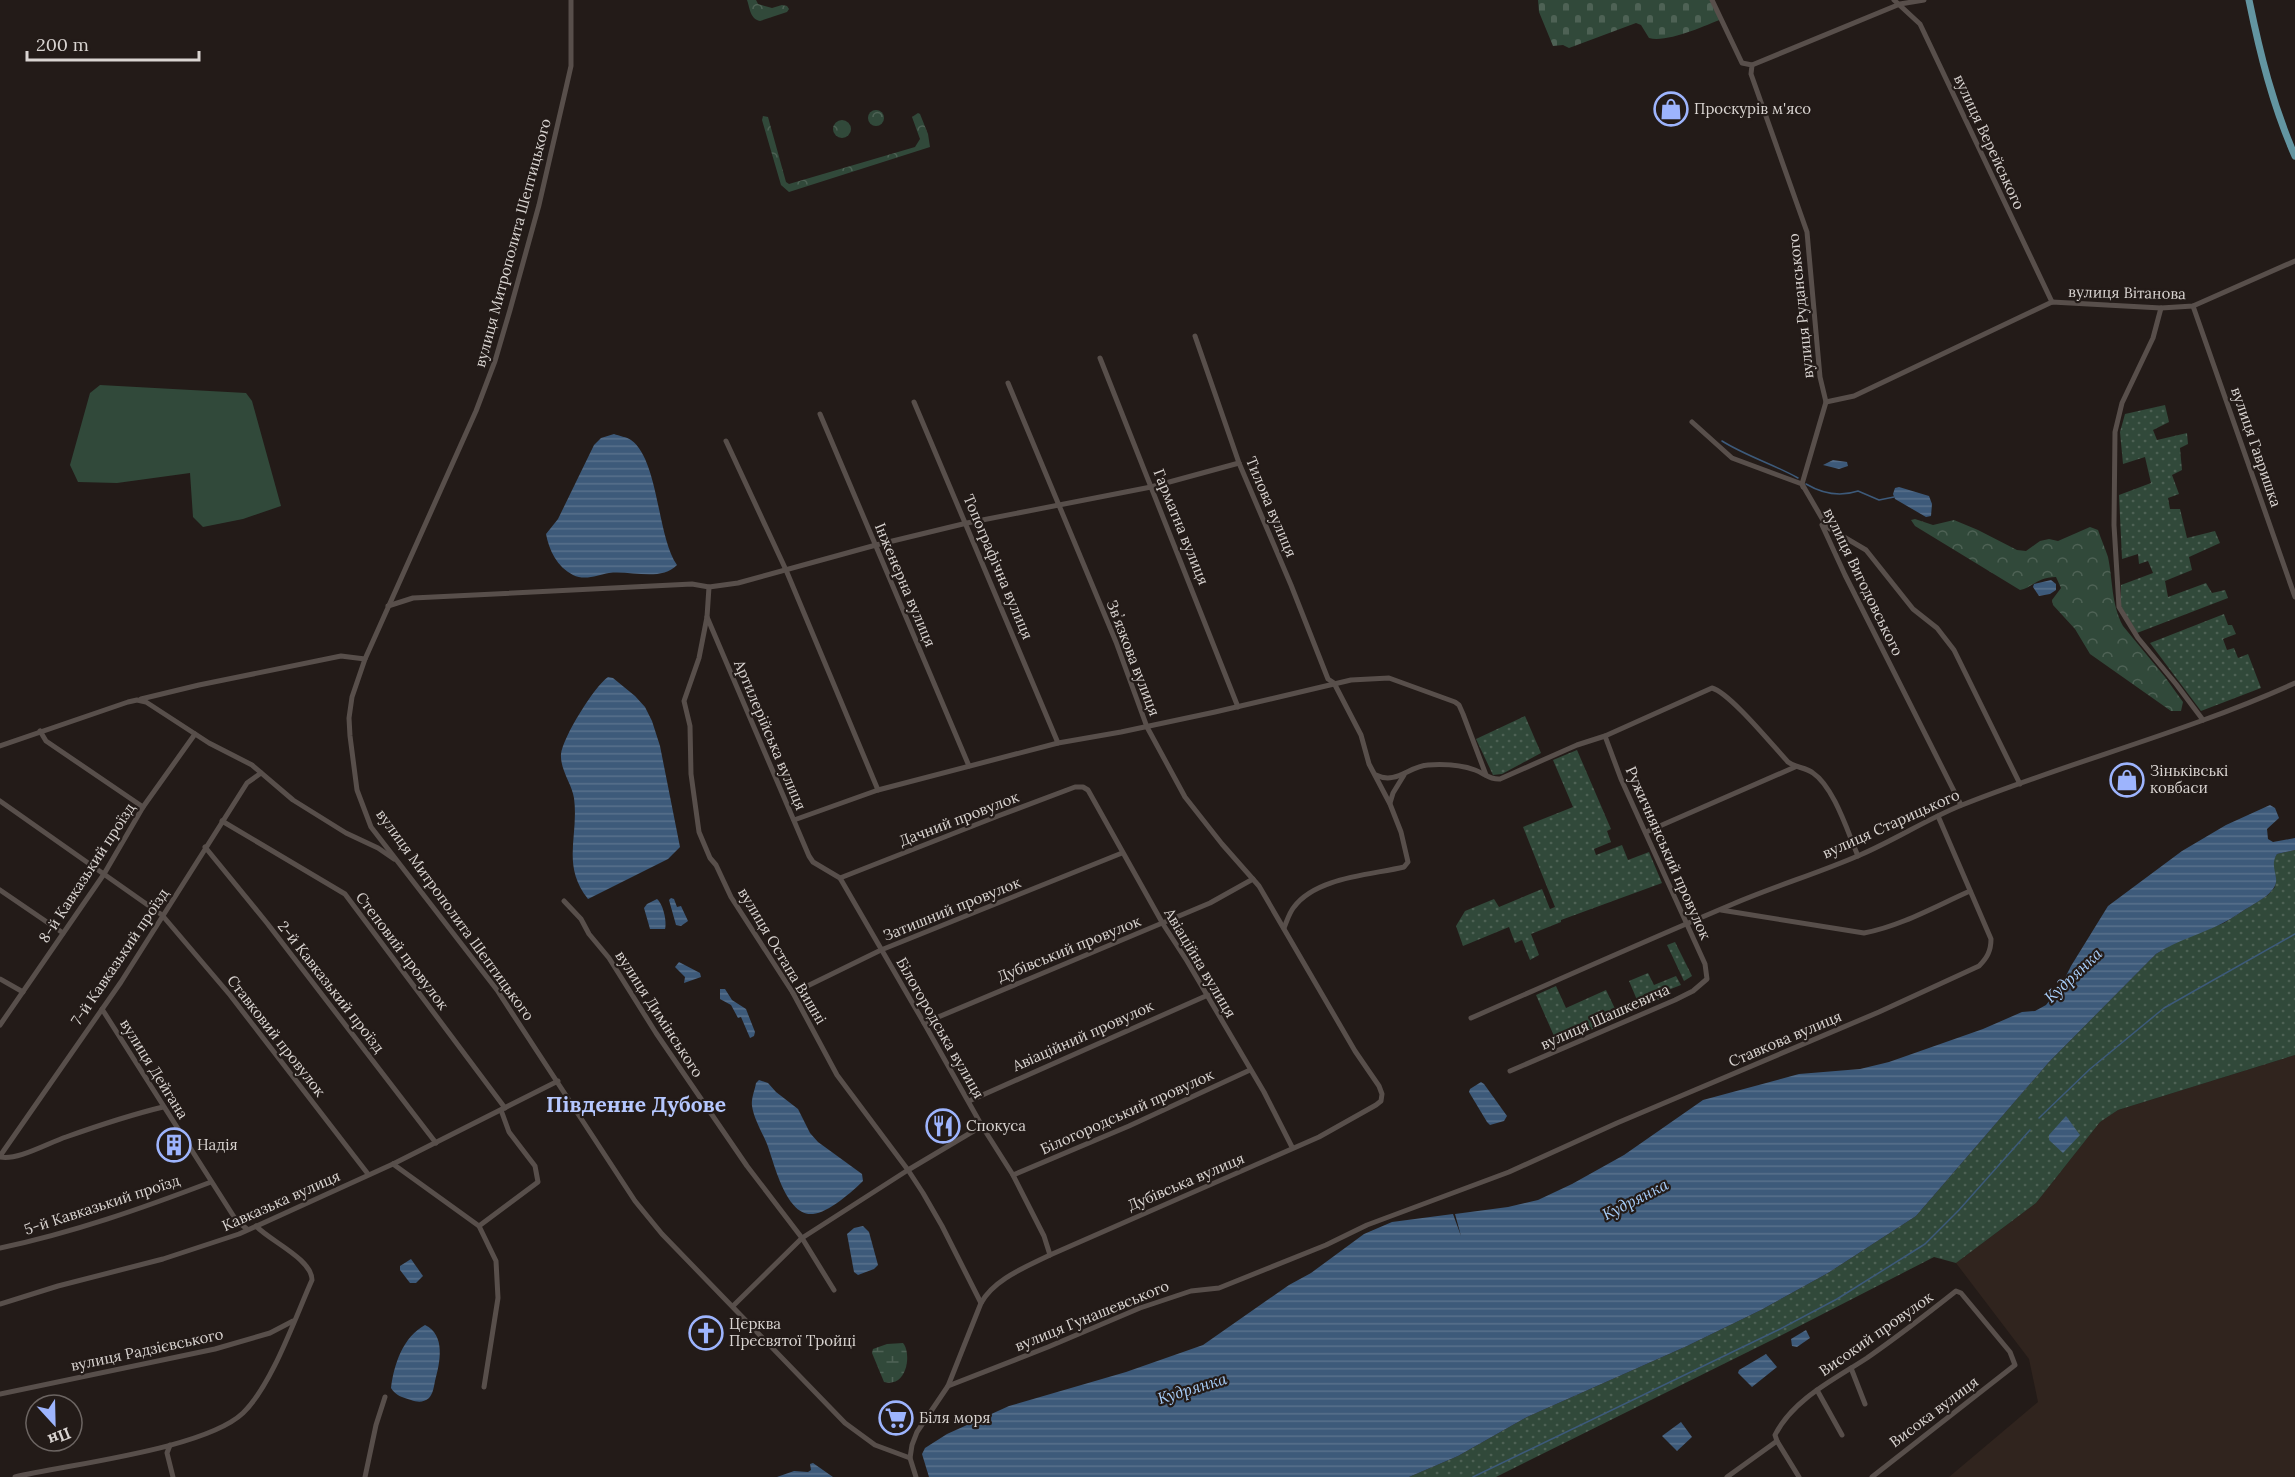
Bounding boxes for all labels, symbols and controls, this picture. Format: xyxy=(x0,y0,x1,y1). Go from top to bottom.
scale bar xyxy=(27,24,200,62)
text: 200 m xyxy=(36,33,89,56)
street label: вулиця Верейського xyxy=(1950,71,2029,213)
shop icon: Проскурів м'ясо xyxy=(1653,91,1689,127)
place label: Проскурів м'ясо xyxy=(1694,99,1811,118)
street label: вулиця Митрополита Шептицького xyxy=(470,116,555,369)
street label: вулиця Руданського xyxy=(1783,232,1818,380)
street label: вулиця Вітанова xyxy=(2068,282,2186,303)
street label: вулиця Гавришка xyxy=(2227,384,2286,510)
street label: Тилова вулиця xyxy=(1242,454,1301,560)
street label: Гарматна вулиця xyxy=(1150,466,1213,588)
street label: Топографічна вулиця xyxy=(959,491,1038,642)
street label: вулиця Вигодовського xyxy=(1819,505,1908,659)
street label: Інженерна вулиця xyxy=(871,520,940,650)
street label: Звʼязкова вулиця xyxy=(1103,597,1164,718)
street label: Артилерійська вулиця xyxy=(730,656,811,813)
place label: Зіньківські ковбаси xyxy=(2150,761,2228,797)
shop icon: Зіньківські ковбаси xyxy=(2109,762,2145,798)
street label: Ружичнянський провулок xyxy=(1622,763,1715,943)
street label: вулиця Старицького xyxy=(1819,785,1963,862)
street label: Дачний провулок xyxy=(896,787,1021,850)
street label: 8-й Кавказький проїзд xyxy=(34,799,139,946)
street label: вулиця Митрополита Шептицького xyxy=(372,805,539,1024)
street label: Затишний провулок xyxy=(880,872,1023,945)
street label: вулиця Остапа Вишні xyxy=(734,884,831,1027)
street label: 7-й Кавказький проїзд xyxy=(67,885,173,1029)
street label: Степовий провулок xyxy=(352,888,453,1014)
street label: Авіаційна вулиця xyxy=(1160,904,1241,1021)
street label: Дубівський провулок xyxy=(994,911,1143,986)
street label: 2-й Кавказький проїзд xyxy=(274,917,389,1057)
water label: Кудрянка xyxy=(2040,943,2106,1007)
street label: вулиця Димінського xyxy=(611,947,708,1081)
street label: Білогородська вулиця xyxy=(892,954,989,1102)
street label: Ставковий провулок xyxy=(223,971,330,1100)
street label: вулиця Шашкевича xyxy=(1537,979,1673,1054)
street label: Авіаційний провулок xyxy=(1008,996,1156,1076)
street label: Ставкова вулиця xyxy=(1725,1006,1844,1071)
street label: вулиця Дейгана xyxy=(116,1015,193,1123)
street label: Білогородський провулок xyxy=(1037,1065,1217,1158)
district label: Південне Дубове xyxy=(546,1091,726,1118)
restaurant icon: Спокуса xyxy=(925,1108,961,1144)
place label: Спокуса xyxy=(966,1116,1026,1135)
building icon: Надія xyxy=(156,1127,192,1163)
place label: Надія xyxy=(197,1135,238,1154)
street label: Дубівська вулиця xyxy=(1124,1148,1247,1215)
street label: Кавказька вулиця xyxy=(219,1166,343,1235)
street label: 5-й Кавказький проїзд xyxy=(22,1170,182,1239)
water label: Кудрянка xyxy=(1599,1174,1672,1224)
street label: вулиця Гунашевського xyxy=(1012,1276,1172,1355)
street label: Високий провулок xyxy=(1815,1287,1936,1380)
place label: Церква Пресвятої Тройці xyxy=(729,1314,856,1350)
church icon: Церква Пресвятої Тройці xyxy=(688,1315,724,1351)
street label: вулиця Радзієвського xyxy=(69,1324,225,1375)
water label: Кудрянка xyxy=(1155,1368,1229,1408)
street label: Висока вулиця xyxy=(1885,1372,1982,1451)
north arrow xyxy=(24,1393,84,1453)
supermarket icon: Біля моря xyxy=(878,1400,914,1436)
place label: Біля моря xyxy=(919,1408,991,1427)
text: Пн xyxy=(45,1423,74,1451)

